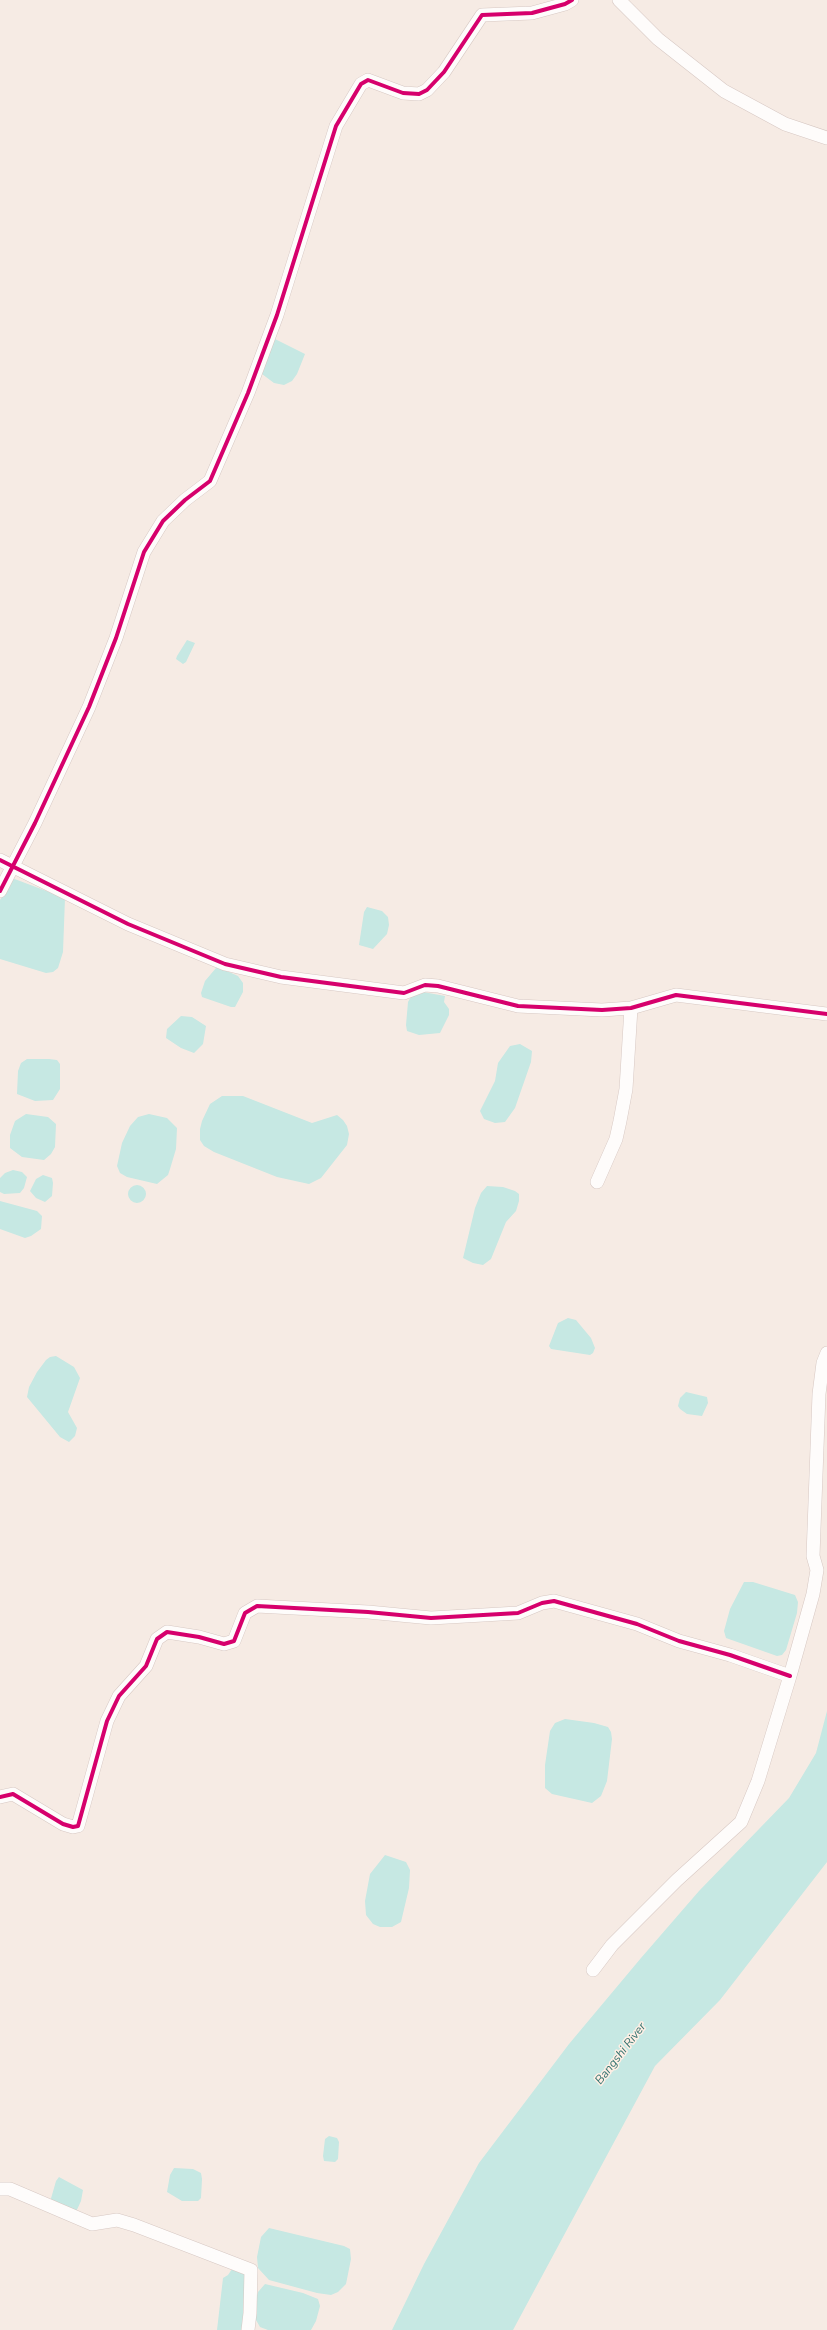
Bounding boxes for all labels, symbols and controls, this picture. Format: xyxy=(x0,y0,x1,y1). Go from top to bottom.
water label: Bangshi River xyxy=(592,2020,650,2088)

